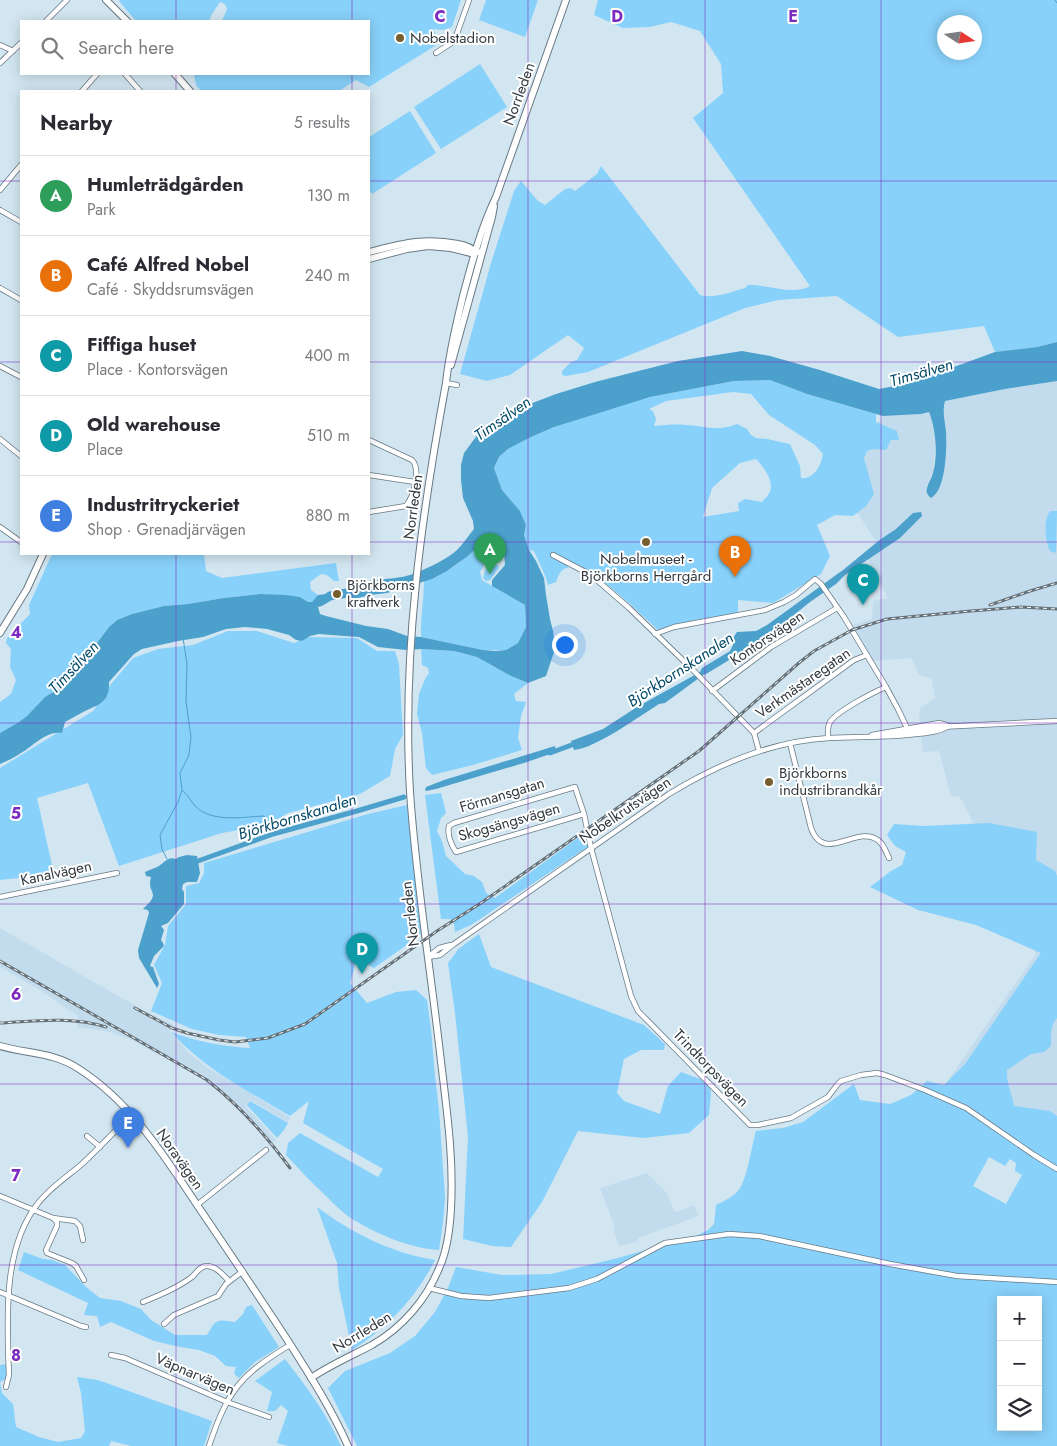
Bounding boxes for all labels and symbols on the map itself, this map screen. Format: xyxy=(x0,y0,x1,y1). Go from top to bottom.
text: C xyxy=(434,5,446,28)
text: D xyxy=(611,5,623,28)
text: E xyxy=(788,5,798,28)
north arrow xyxy=(937,15,982,60)
place label: Nobelstadion xyxy=(410,27,495,49)
marker: Nobelstadion xyxy=(394,32,406,44)
street label: Norrleden xyxy=(497,59,541,129)
water label: Timsälven xyxy=(887,352,955,392)
water label: Timsälven xyxy=(469,390,535,446)
street label: Norrleden xyxy=(398,473,428,541)
pin: A xyxy=(474,533,506,574)
marker: Nobelmuseet - Björkborns Herrgård xyxy=(640,536,652,548)
pin: B xyxy=(719,536,751,577)
place label: Nobelmuseet - Björkborns Herrgård xyxy=(581,548,711,587)
pin: C xyxy=(847,564,879,605)
place label: Björkborns kraftverk xyxy=(347,574,415,613)
marker: Björkborns kraftverk xyxy=(331,588,343,600)
street label: Kontorsvägen xyxy=(726,605,808,671)
text: 4 xyxy=(10,621,22,644)
water label: Björkbornskanalen xyxy=(623,626,738,712)
your location xyxy=(552,632,578,658)
water label: Timsälven xyxy=(43,636,104,699)
street label: Verkmästaregatan xyxy=(751,642,855,724)
place label: Björkborns industribrandkår xyxy=(779,762,883,801)
street label: Nobelkrutsvägen xyxy=(575,771,675,849)
street label: Förmansgatan xyxy=(457,772,547,818)
marker: Björkborns industribrandkår xyxy=(763,776,775,788)
water label: Björkbornskanalen xyxy=(235,788,359,845)
street label: Skogsängsvägen xyxy=(455,797,563,847)
text: 5 xyxy=(11,802,21,825)
street label: Kanalvägen xyxy=(18,855,94,891)
street label: Norrleden xyxy=(395,880,425,948)
pin: D xyxy=(346,933,378,974)
text: 6 xyxy=(11,983,21,1006)
street label: Trindtorpsvägen xyxy=(668,1024,754,1112)
pin: E xyxy=(112,1107,144,1148)
street label: Noravägen xyxy=(151,1124,209,1194)
text: 7 xyxy=(11,1164,21,1187)
street label: Norrleden xyxy=(328,1306,396,1358)
text: 8 xyxy=(11,1344,21,1367)
street label: Väpnarvägen xyxy=(152,1347,238,1401)

